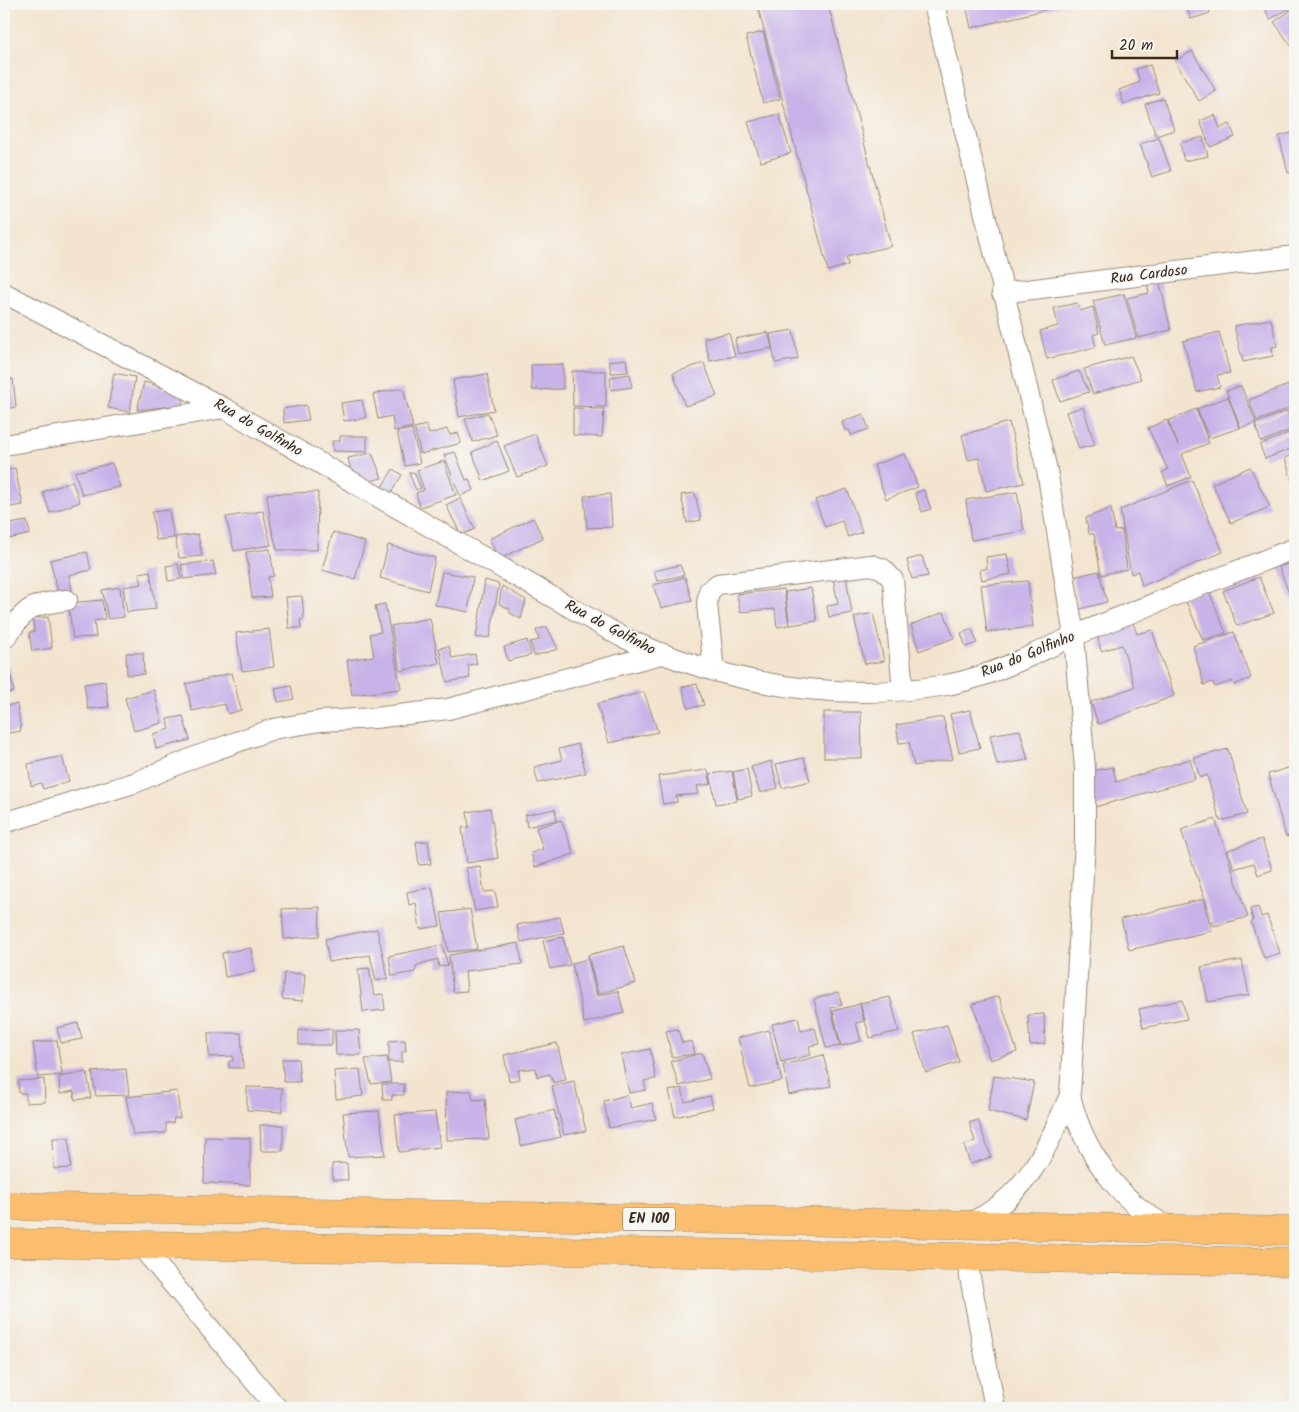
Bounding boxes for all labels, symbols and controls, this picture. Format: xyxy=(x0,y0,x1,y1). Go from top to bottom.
scale bar xyxy=(1112,28,1176,60)
text: 20 m xyxy=(1119,34,1153,58)
street label: Rua Cardoso xyxy=(1109,258,1189,292)
street label: Rua do Golfinho xyxy=(209,393,307,463)
street label: Rua do Golfinho xyxy=(560,594,660,662)
street label: Rua do Golfinho xyxy=(977,625,1079,685)
road number: EN 100 xyxy=(623,1208,675,1230)

